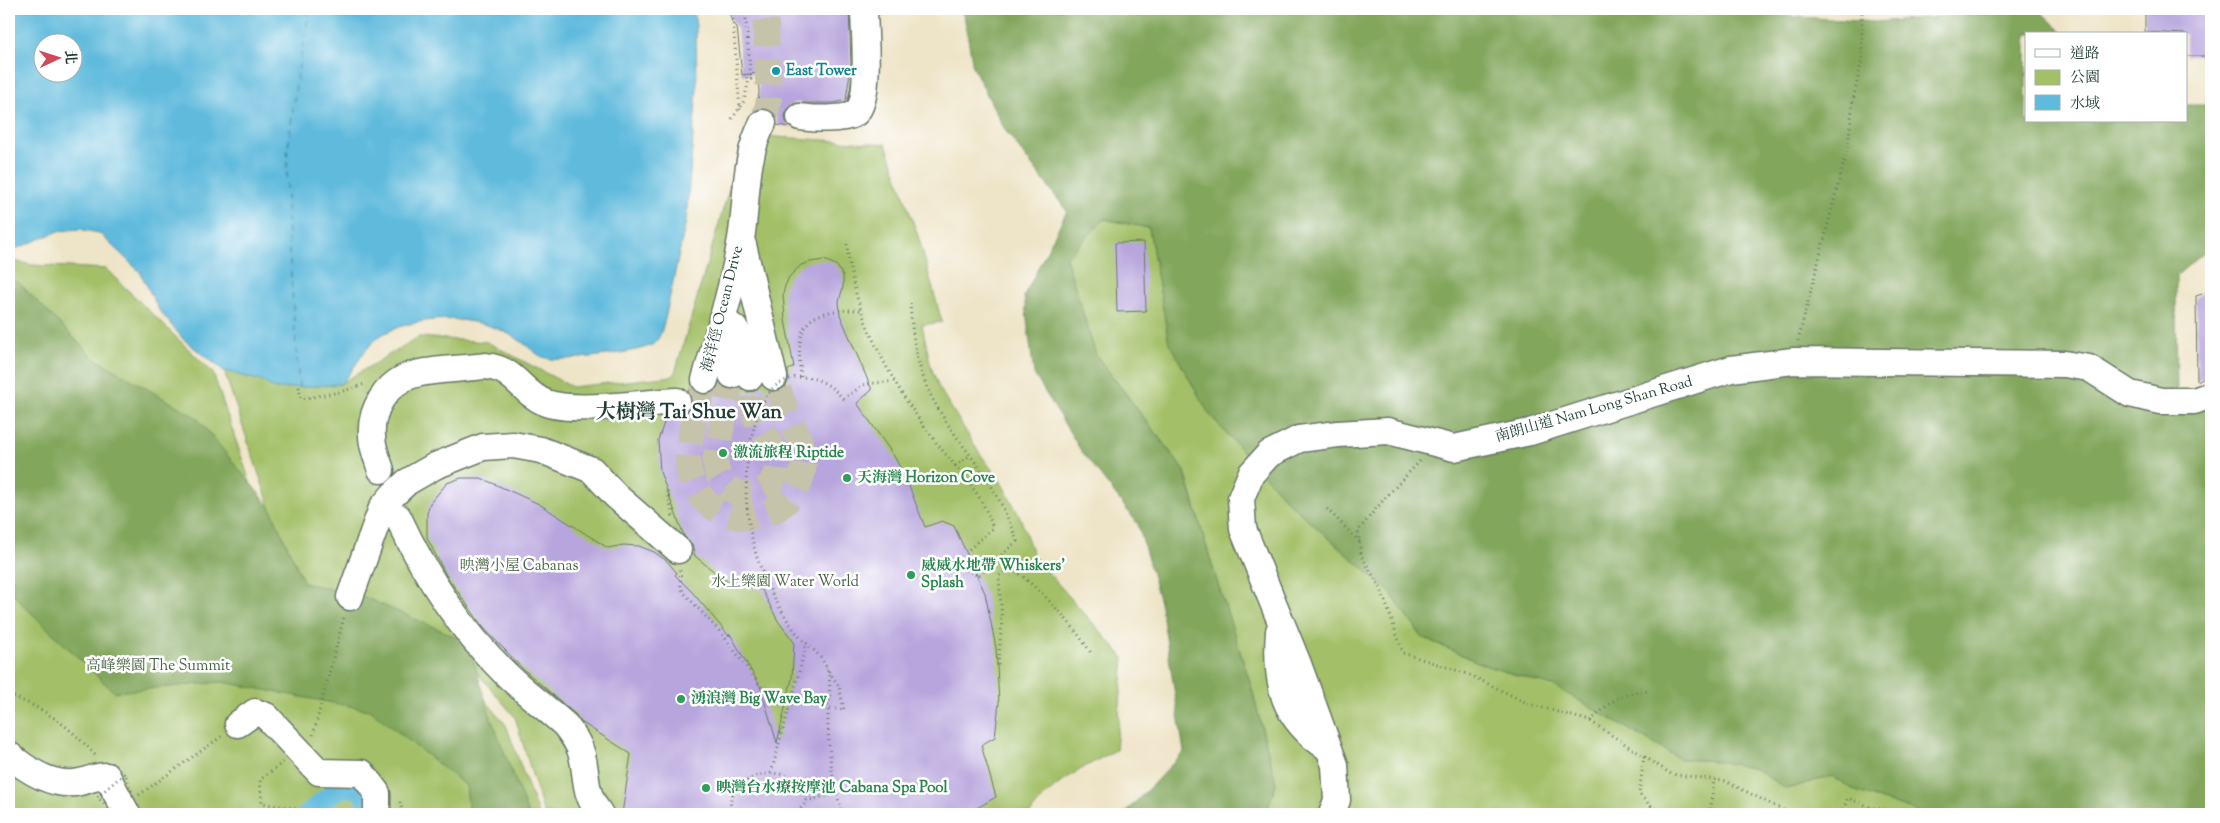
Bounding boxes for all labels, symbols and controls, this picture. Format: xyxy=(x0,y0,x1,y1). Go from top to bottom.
north arrow xyxy=(32,32,82,82)
legend xyxy=(2025,32,2188,122)
text: 道路 xyxy=(2070,44,2100,65)
text: 北 xyxy=(59,50,79,65)
place label: East Tower xyxy=(786,61,857,82)
marker: East Tower xyxy=(770,65,782,77)
text: 公園 xyxy=(2070,68,2100,89)
text: 水域 xyxy=(2070,94,2100,115)
street label: 海洋徑 Ocean Drive xyxy=(697,243,749,375)
street label: 南朗山道 Nam Long Shan Road xyxy=(1493,372,1696,448)
district label: 大樹灣 Tai Shue Wan xyxy=(596,399,782,428)
place label: 激流旅程 Riptide xyxy=(733,443,844,464)
marker: 激流旅程 Riptide xyxy=(717,447,729,459)
place label: 天海灣 Horizon Cove xyxy=(857,468,995,489)
marker: 天海灣 Horizon Cove xyxy=(841,472,853,484)
park label: 映灣小屋 Cabanas xyxy=(460,556,578,577)
place label: 威威水地帶 Whiskers' Splash xyxy=(921,556,1065,594)
marker: 威威水地帶 Whiskers' Splash xyxy=(905,569,917,581)
park label: 水上樂園 Water World xyxy=(711,572,860,593)
park label: 高峰樂園 The Summit xyxy=(86,656,230,677)
place label: 湧浪灣 Big Wave Bay xyxy=(691,689,828,710)
marker: 湧浪灣 Big Wave Bay xyxy=(675,693,687,705)
place label: 映灣台水療按摩池 Cabana Spa Pool xyxy=(716,778,948,799)
marker: 映灣台水療按摩池 Cabana Spa Pool xyxy=(700,782,712,794)

